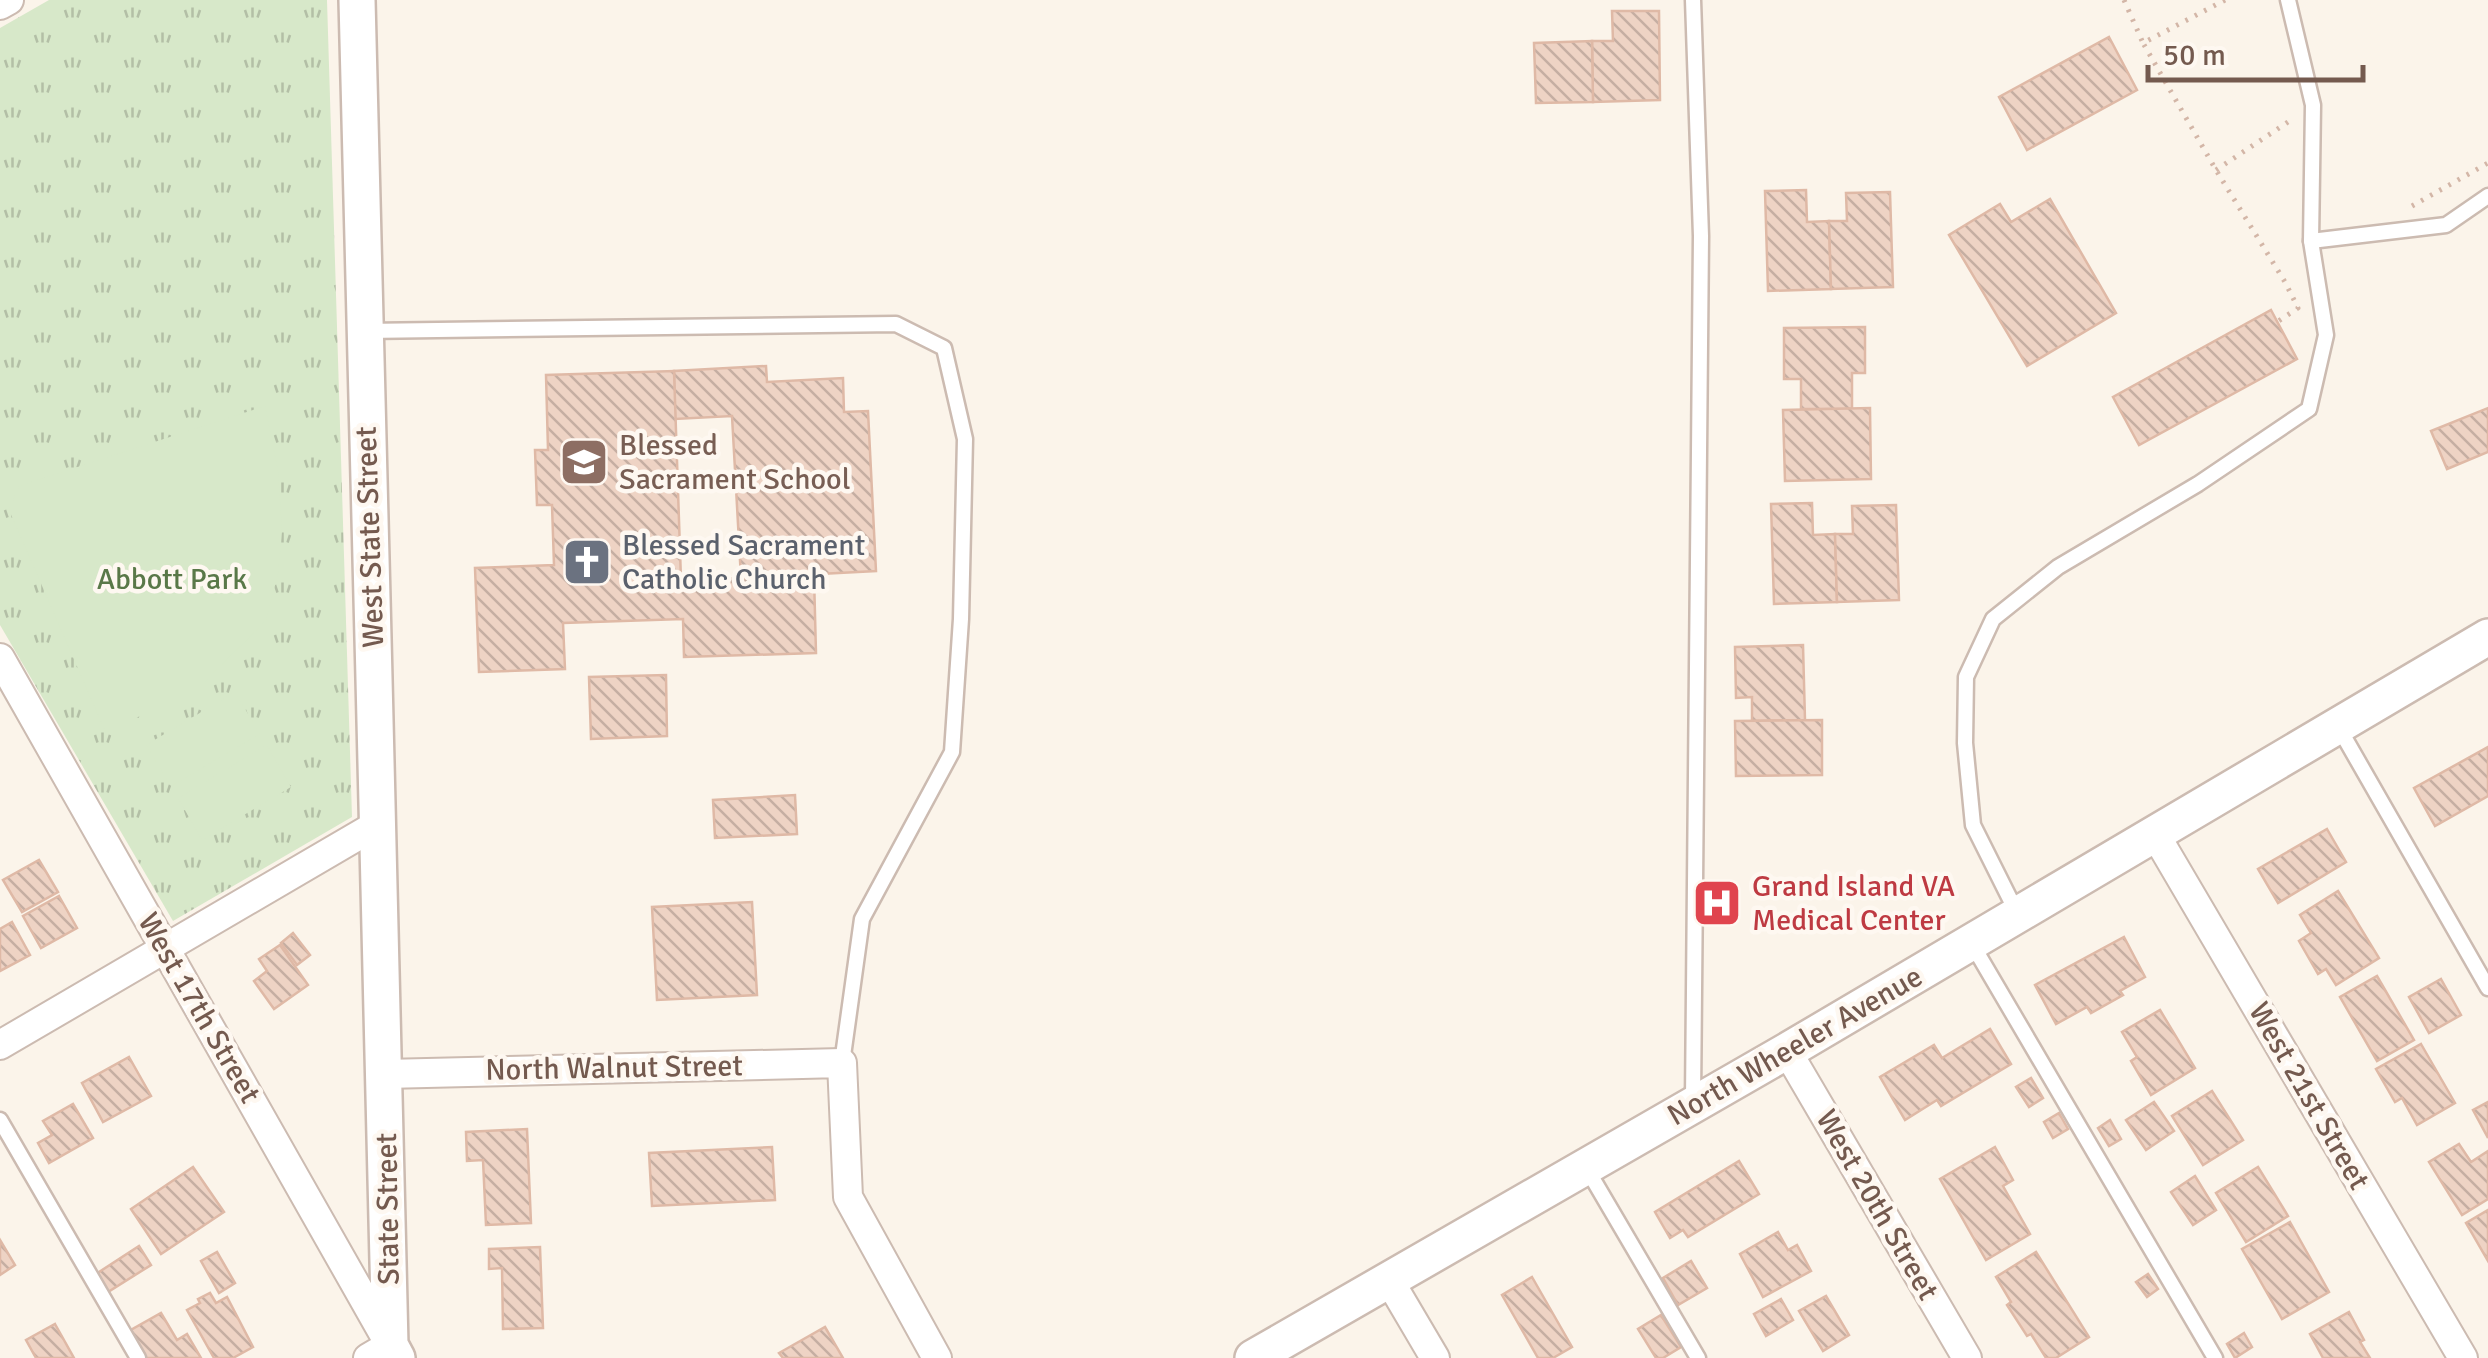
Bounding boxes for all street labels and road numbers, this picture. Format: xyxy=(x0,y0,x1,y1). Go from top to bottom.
street label: West State Street xyxy=(348,426,392,648)
street label: West 17th Street xyxy=(130,906,268,1110)
street label: North Wheeler Avenue xyxy=(1661,958,1929,1134)
street label: West 21st Street xyxy=(2240,996,2378,1196)
street label: North Walnut Street xyxy=(485,1047,743,1089)
street label: West 20th Street xyxy=(1808,1103,1946,1307)
street label: State Street xyxy=(368,1133,408,1285)

